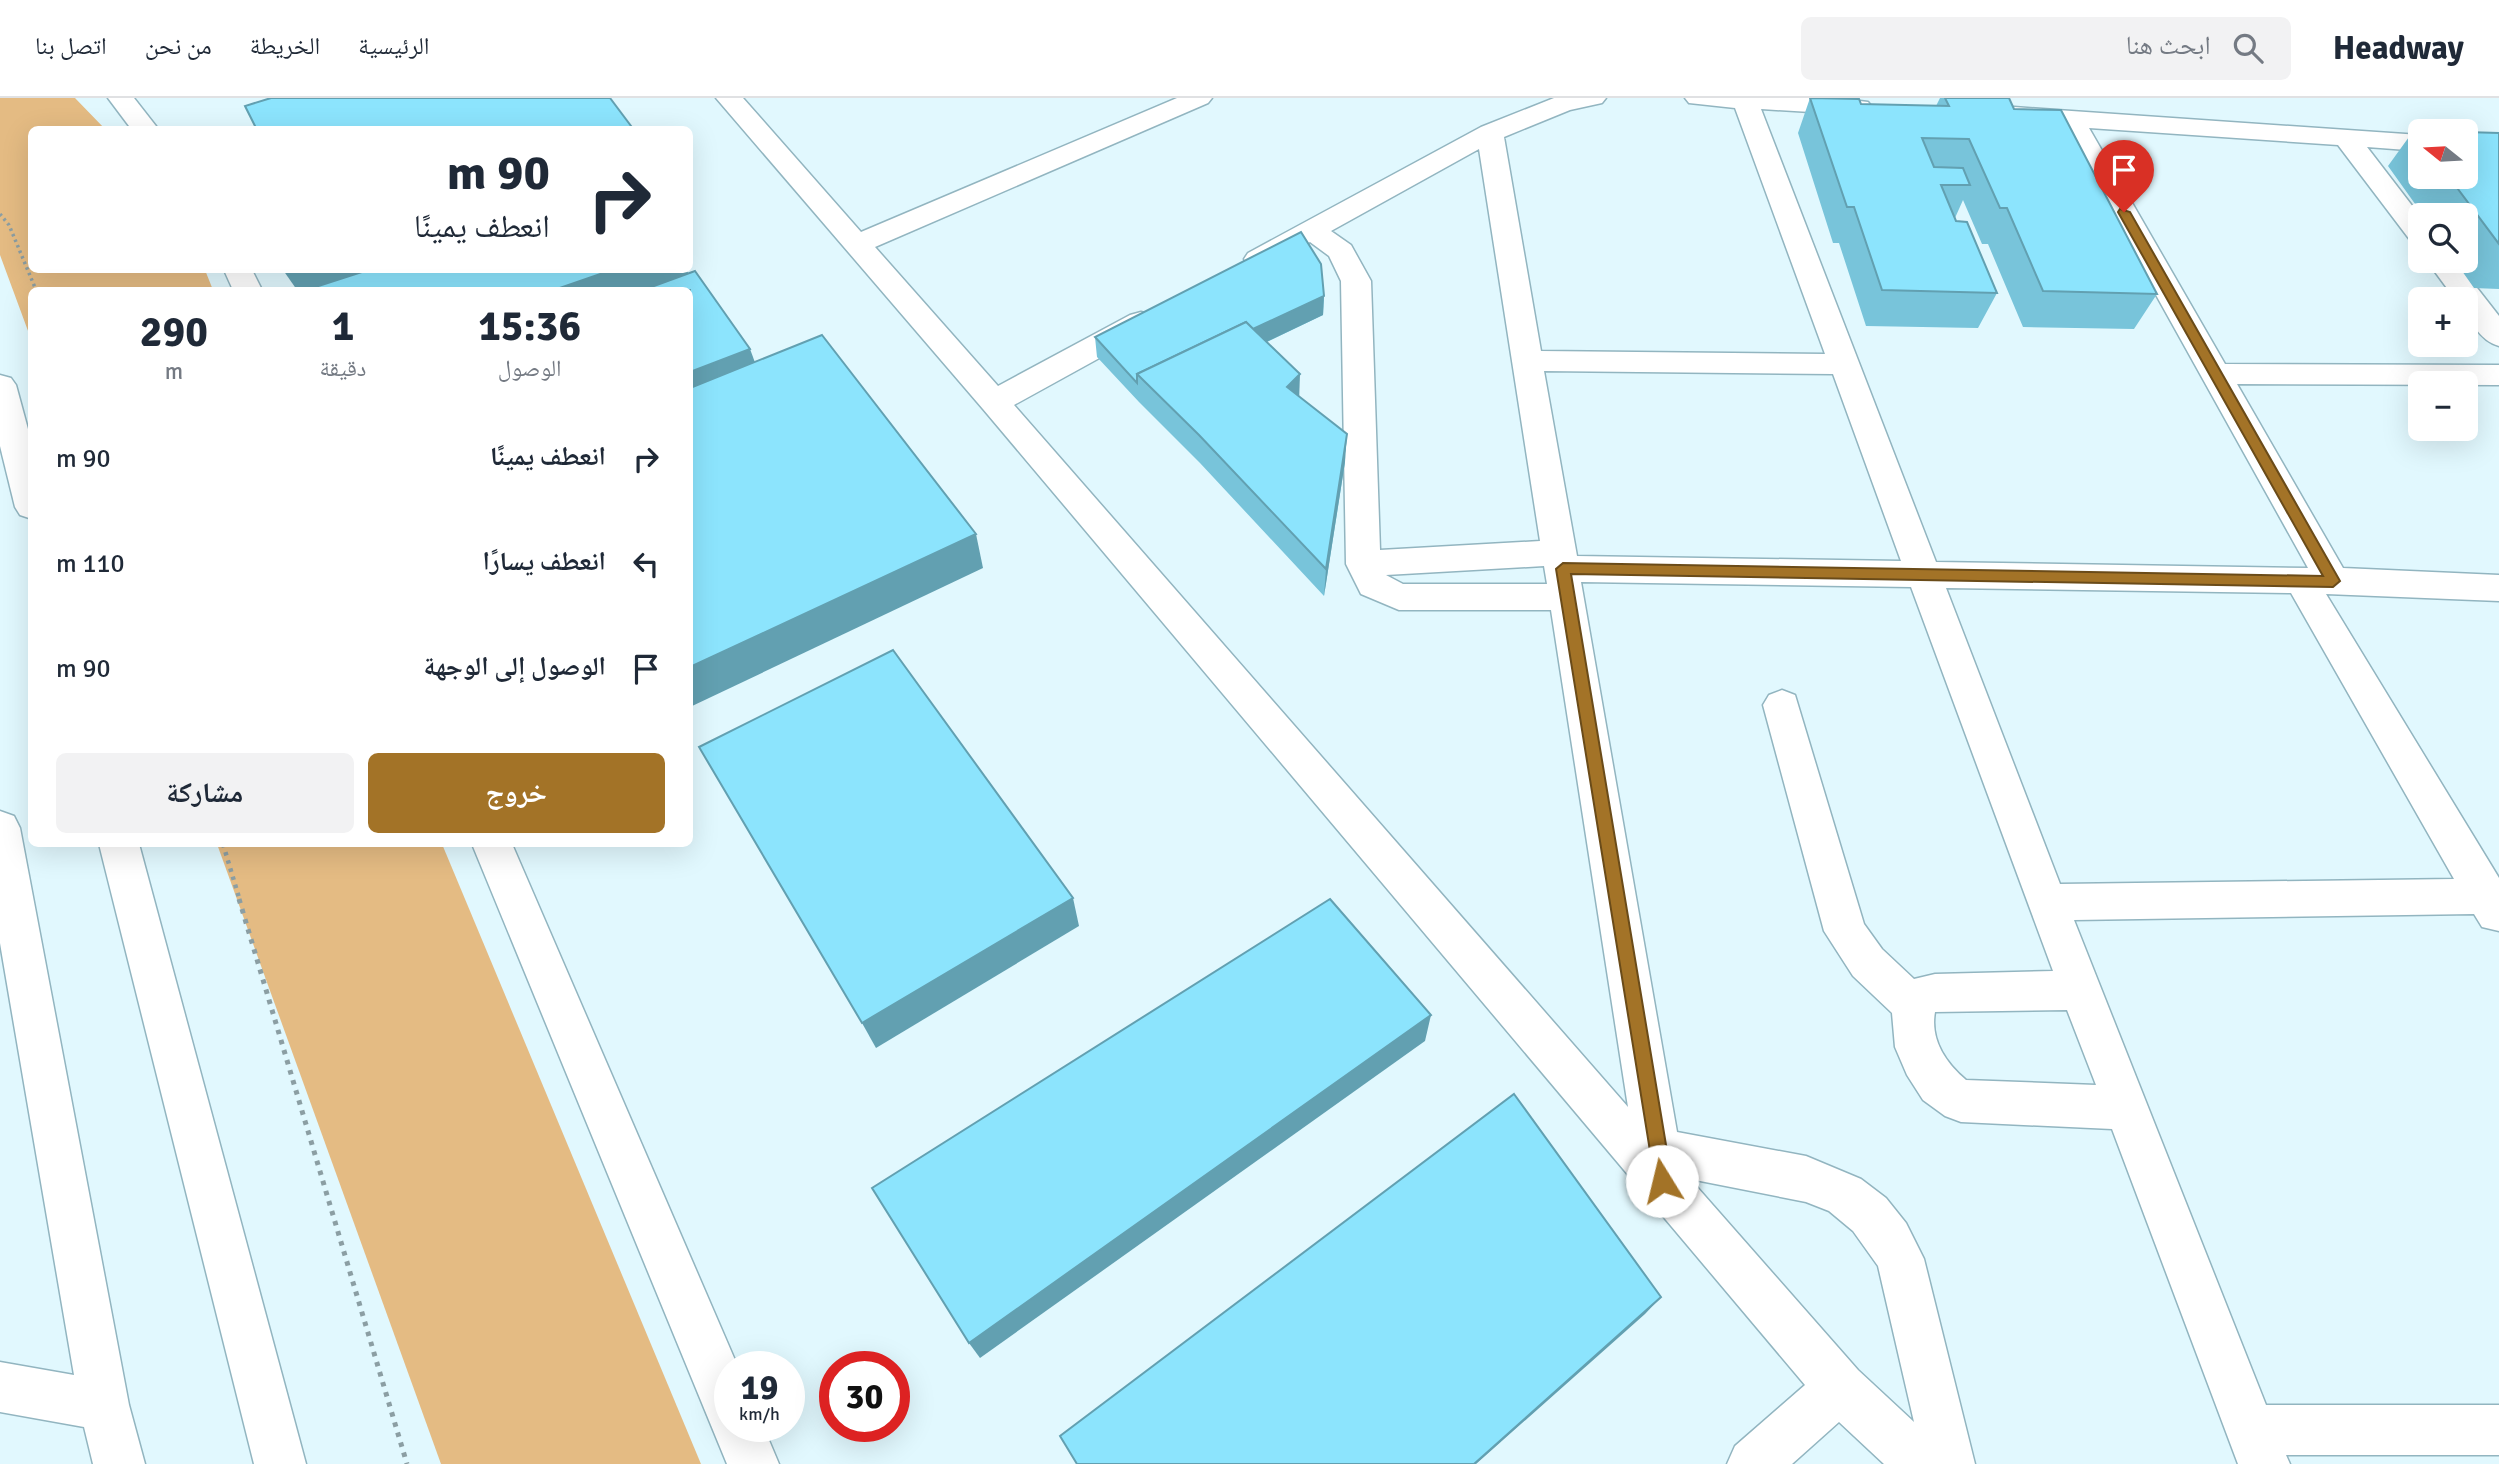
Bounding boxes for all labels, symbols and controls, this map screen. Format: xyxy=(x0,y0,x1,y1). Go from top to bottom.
search box xyxy=(1801,17,2291,80)
text: Headway xyxy=(2333,28,2464,69)
icon: search xyxy=(2229,29,2267,67)
text: ابحث هنا xyxy=(2126,30,2211,62)
text: اتصل بنا xyxy=(35,31,107,61)
text: من نحن xyxy=(145,31,212,61)
text: الخريطة xyxy=(250,31,320,61)
text: الرئيسية xyxy=(358,31,429,61)
north arrow xyxy=(2408,119,2478,189)
map controls xyxy=(2408,119,2478,441)
pin xyxy=(2094,140,2154,212)
text: 90 m xyxy=(447,143,550,203)
icon: arrive xyxy=(2105,151,2143,189)
icon: right xyxy=(574,154,665,245)
button: search xyxy=(2408,203,2478,273)
text: انعطف يمينًا xyxy=(414,207,550,246)
button: + xyxy=(2408,287,2478,357)
text: 1 xyxy=(332,301,354,352)
text: 15:36 xyxy=(478,301,581,352)
text: 290 xyxy=(140,307,208,358)
text: دقيقة xyxy=(320,354,366,383)
text: الوصول xyxy=(498,354,562,383)
text: m xyxy=(165,357,183,386)
button: − xyxy=(2408,371,2478,441)
icon: right xyxy=(627,440,665,478)
text: انعطف يمينًا xyxy=(490,441,606,473)
text: 90 m xyxy=(56,443,111,475)
icon: left xyxy=(627,545,665,583)
text: انعطف يسارًا xyxy=(482,546,606,578)
text: 110 m xyxy=(56,548,125,580)
icon: arrive xyxy=(627,650,665,688)
text: الوصول إلى الوجهة xyxy=(424,651,606,683)
text: 90 m xyxy=(56,653,111,685)
button: مشاركة xyxy=(56,753,354,833)
button: خروج xyxy=(368,753,665,833)
position arrow xyxy=(1625,1144,1699,1218)
speed limit sign: 30 xyxy=(819,1351,910,1442)
text: 19 xyxy=(741,1366,778,1409)
text: km/h xyxy=(739,1403,780,1425)

